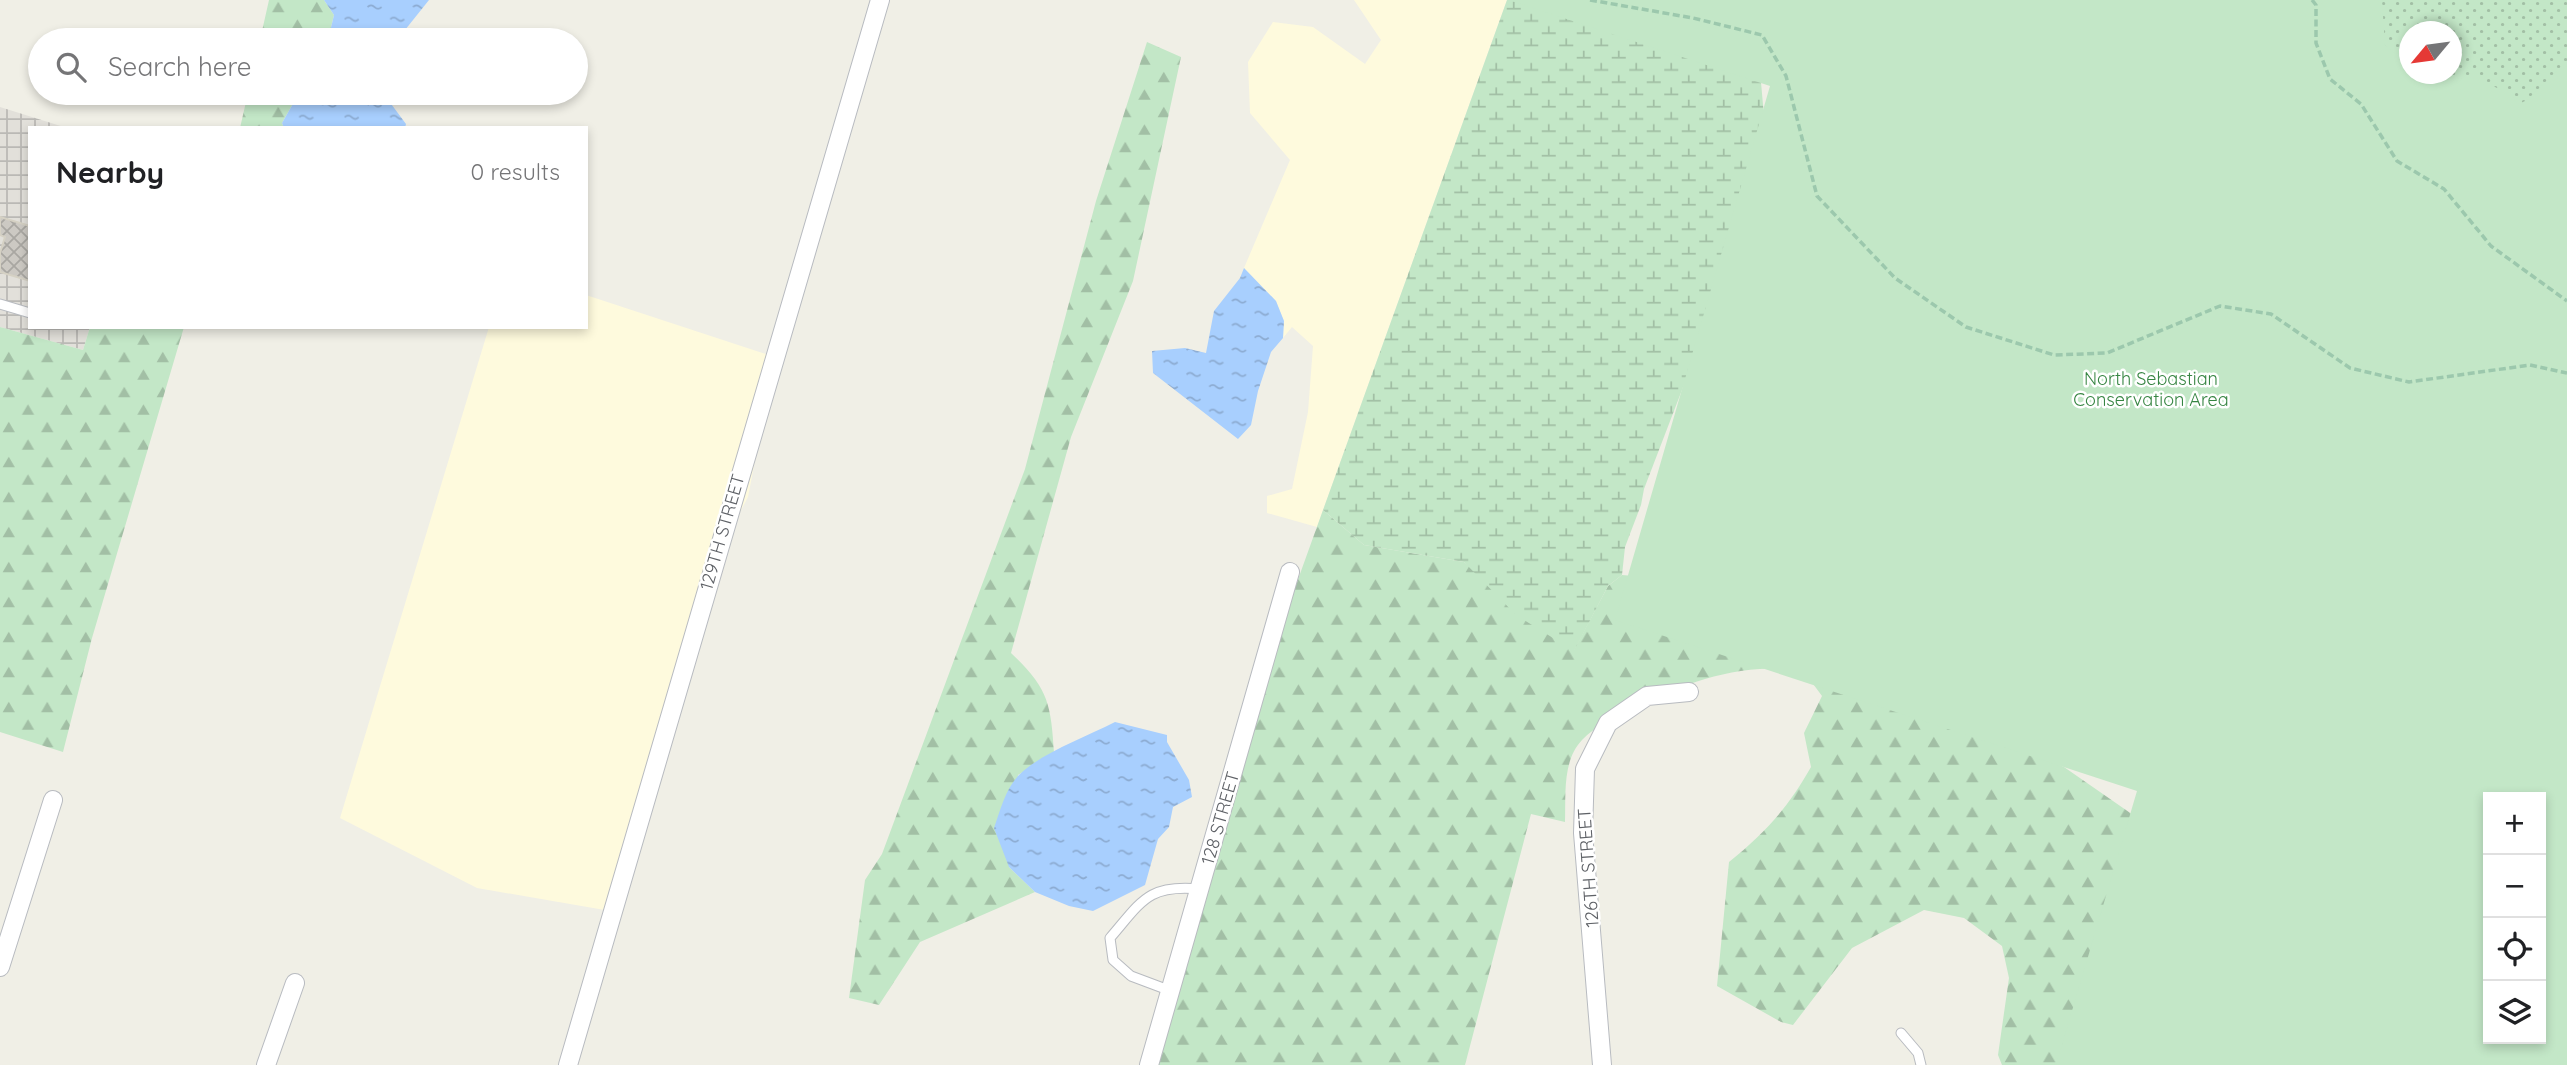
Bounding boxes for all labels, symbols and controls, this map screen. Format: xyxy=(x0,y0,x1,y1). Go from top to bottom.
north arrow xyxy=(2399,21,2462,84)
search box xyxy=(28,28,588,105)
icon: search xyxy=(52,48,90,86)
text: Search here xyxy=(108,50,252,83)
text: Nearby xyxy=(56,153,164,191)
text: 0 results xyxy=(471,157,560,186)
park label: North Sebastian Conservation Area xyxy=(2073,367,2229,411)
street label: 129TH STREET xyxy=(694,471,750,593)
street label: 128 STREET xyxy=(1196,769,1244,867)
map controls xyxy=(2483,792,2546,1044)
button: + xyxy=(2483,792,2546,855)
street label: 126TH STREET xyxy=(1572,808,1604,928)
button: − xyxy=(2483,855,2546,918)
button: locate xyxy=(2483,918,2546,981)
button: layers xyxy=(2483,981,2546,1044)

